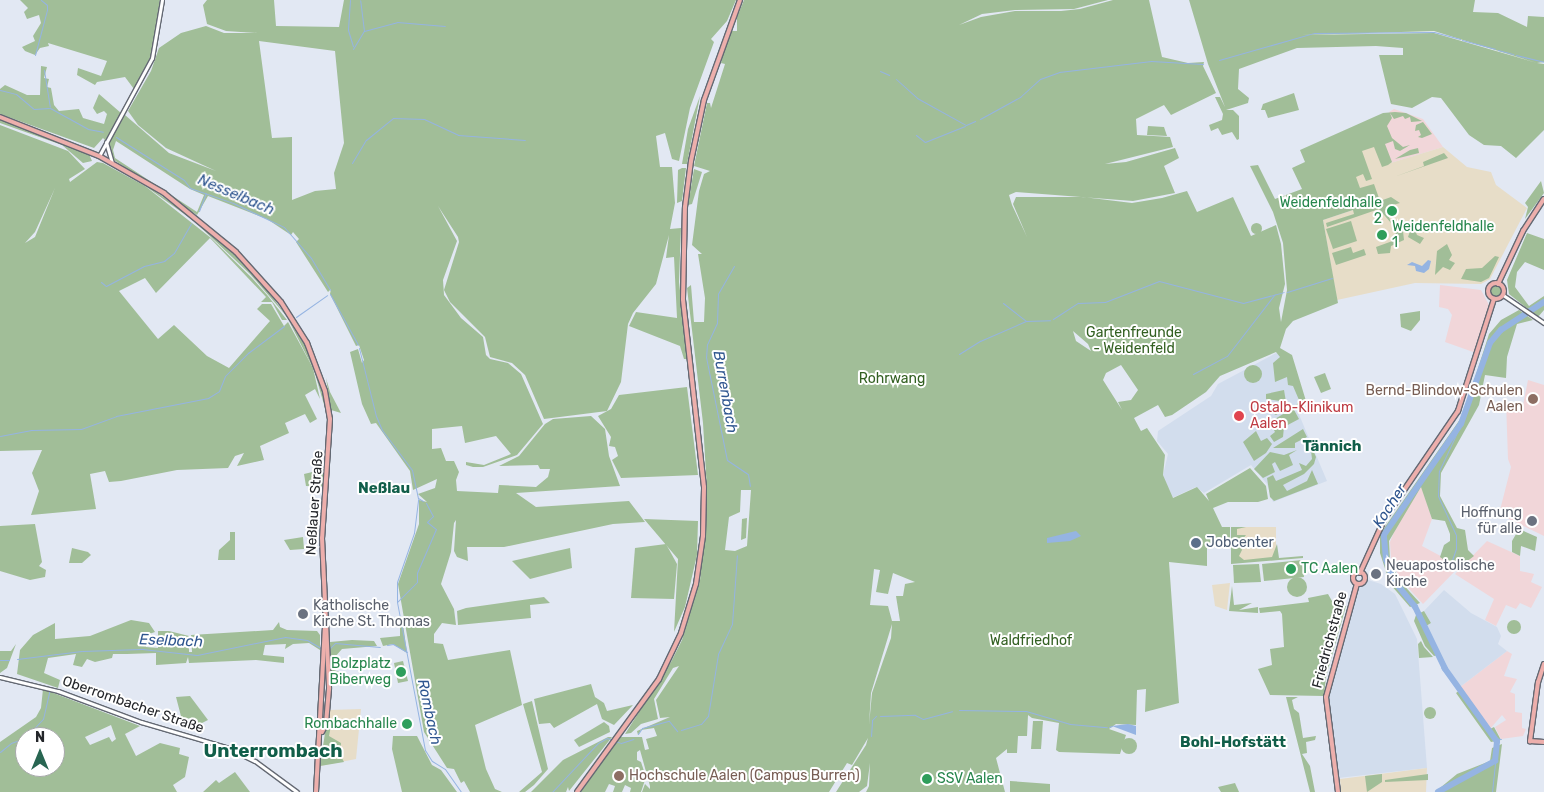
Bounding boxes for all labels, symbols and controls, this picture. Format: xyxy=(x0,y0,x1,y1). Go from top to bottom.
water label: Nesselbach xyxy=(195,171,277,219)
place label: Weidenfeldhalle 2 xyxy=(1280,195,1382,228)
marker: Weidenfeldhalle 2 xyxy=(1386,205,1398,217)
place label: Weidenfeldhalle 1 xyxy=(1392,219,1494,252)
marker: Weidenfeldhalle 1 xyxy=(1376,229,1388,241)
park label: Gartenfreunde - Weidenfeld xyxy=(1086,325,1182,358)
water label: Burrenbach xyxy=(709,350,741,434)
park label: Rohrwang xyxy=(859,371,925,387)
place label: Bernd-Blindow-Schulen Aalen xyxy=(1366,383,1523,416)
marker: Bernd-Blindow-Schulen Aalen xyxy=(1527,393,1539,405)
place label: Ostalb-Klinikum Aalen xyxy=(1250,400,1353,432)
marker: Ostalb-Klinikum Aalen xyxy=(1232,409,1246,423)
district label: Tännich xyxy=(1302,438,1362,456)
street label: Neßlauer Straße xyxy=(303,450,327,556)
district label: Neßlau xyxy=(358,480,410,498)
water label: Kocher xyxy=(1369,481,1411,531)
place label: Hoffnung für alle xyxy=(1461,505,1522,538)
marker: Hoffnung für alle xyxy=(1526,515,1538,527)
place label: Jobcenter xyxy=(1206,535,1274,551)
marker: Jobcenter xyxy=(1190,537,1202,549)
place label: Neuapostolische Kirche xyxy=(1386,558,1495,590)
place label: TC Aalen xyxy=(1301,561,1358,577)
marker: TC Aalen xyxy=(1285,563,1297,575)
marker: Neuapostolische Kirche xyxy=(1370,568,1382,580)
street label: Friedrichstraße xyxy=(1309,590,1351,690)
place label: Katholische Kirche St. Thomas xyxy=(313,598,430,630)
marker: Katholische Kirche St. Thomas xyxy=(297,608,309,620)
water label: Eselbach xyxy=(139,631,203,651)
park label: Waldfriedhof xyxy=(990,633,1072,649)
place label: Bolzplatz Biberweg xyxy=(330,656,391,689)
marker: Bolzplatz Biberweg xyxy=(395,666,407,678)
street label: Oberrombacher Straße xyxy=(60,673,206,737)
water label: Rombach xyxy=(413,677,445,747)
place label: Rombachhalle xyxy=(304,716,397,732)
marker: Rombachhalle xyxy=(401,718,413,730)
north arrow xyxy=(15,727,65,777)
text: N xyxy=(35,729,45,746)
district label: Bohl-Hofstätt xyxy=(1180,734,1286,752)
district label: Unterrombach xyxy=(204,740,342,762)
place label: Hochschule Aalen (Campus Burren) xyxy=(629,768,860,784)
marker: Hochschule Aalen (Campus Burren) xyxy=(613,770,625,782)
place label: SSV Aalen xyxy=(937,771,1004,787)
marker: SSV Aalen xyxy=(921,773,933,785)

